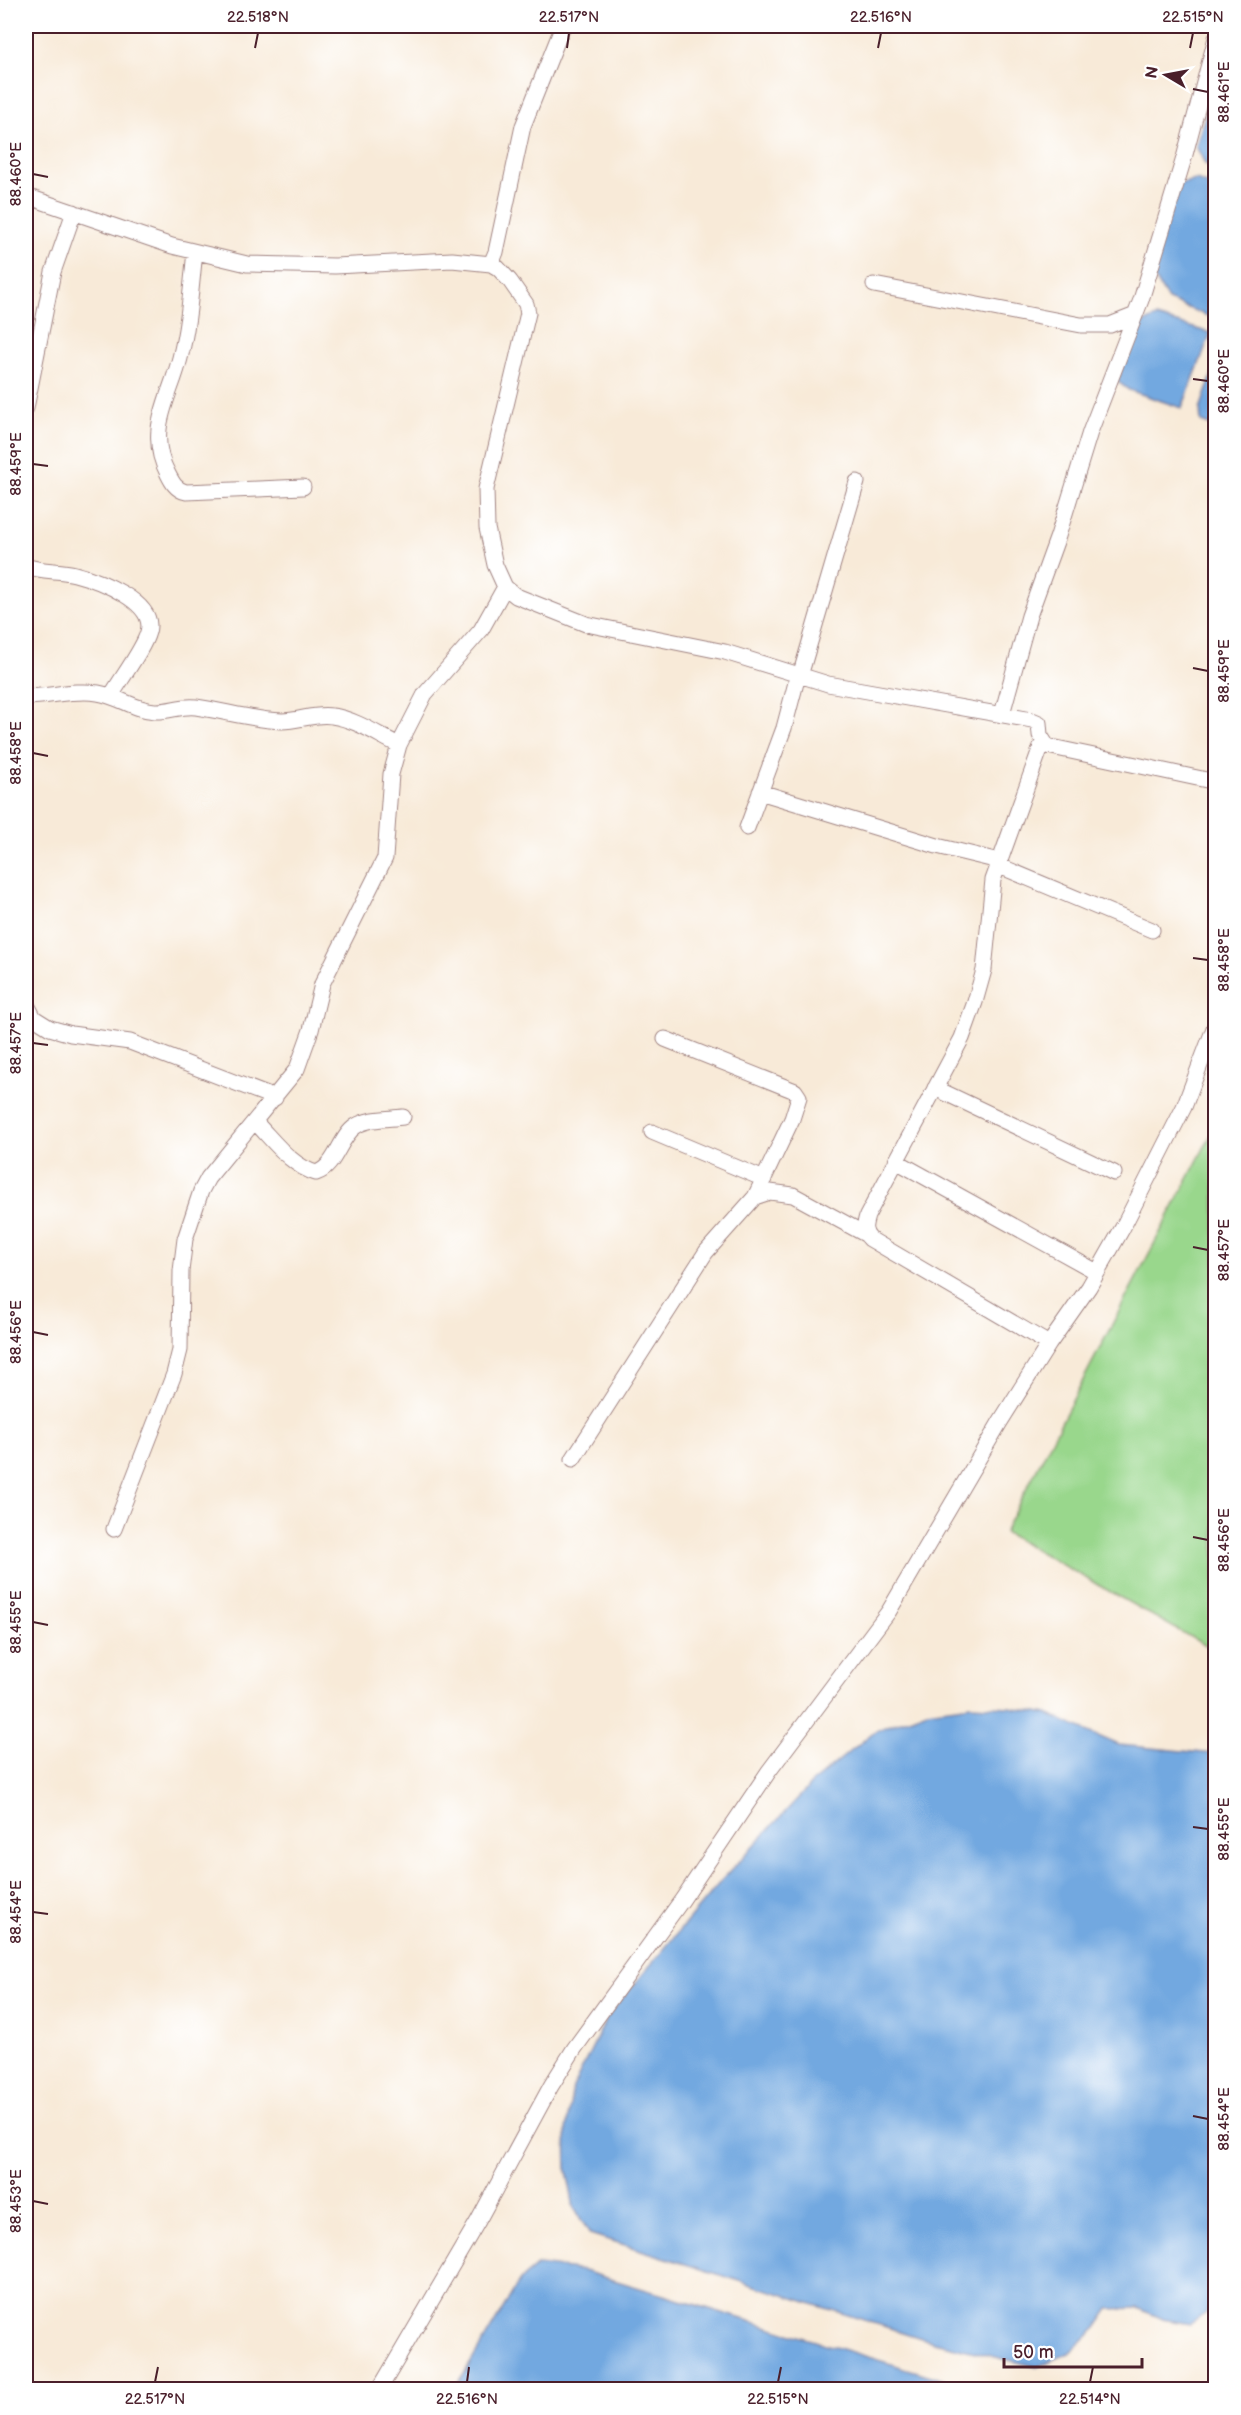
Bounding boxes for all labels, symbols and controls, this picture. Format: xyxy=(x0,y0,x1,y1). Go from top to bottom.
text: 22.518°N xyxy=(227,8,289,27)
text: 22.517°N xyxy=(539,8,599,27)
text: 22.516°N xyxy=(850,8,912,27)
text: 22.515°N xyxy=(1162,8,1224,27)
north arrow xyxy=(1136,45,1196,105)
text: 88.461°E xyxy=(1215,61,1234,123)
text: N xyxy=(1142,65,1163,80)
text: 88.460°E xyxy=(7,142,26,206)
text: 88.460°E xyxy=(1215,349,1234,413)
text: 88.459°E xyxy=(7,432,26,496)
text: 88.459°E xyxy=(1215,639,1234,703)
text: 88.458°E xyxy=(7,721,26,785)
text: 88.458°E xyxy=(1215,928,1234,992)
text: 88.457°E xyxy=(7,1012,26,1074)
text: 88.457°E xyxy=(1215,1219,1234,1281)
text: 88.456°E xyxy=(7,1300,26,1364)
text: 88.456°E xyxy=(1215,1508,1234,1572)
text: 88.455°E xyxy=(7,1590,26,1654)
text: 88.455°E xyxy=(1215,1797,1234,1861)
text: 88.454°E xyxy=(7,1880,26,1944)
text: 88.454°E xyxy=(1215,2087,1234,2151)
text: 88.453°E xyxy=(7,2169,26,2233)
scale bar xyxy=(1004,2331,1142,2369)
text: 50 m xyxy=(1013,2342,1054,2363)
text: 22.517°N xyxy=(125,2390,185,2409)
text: 22.516°N xyxy=(436,2390,498,2409)
text: 22.515°N xyxy=(747,2390,809,2409)
text: 22.514°N xyxy=(1059,2390,1121,2409)

